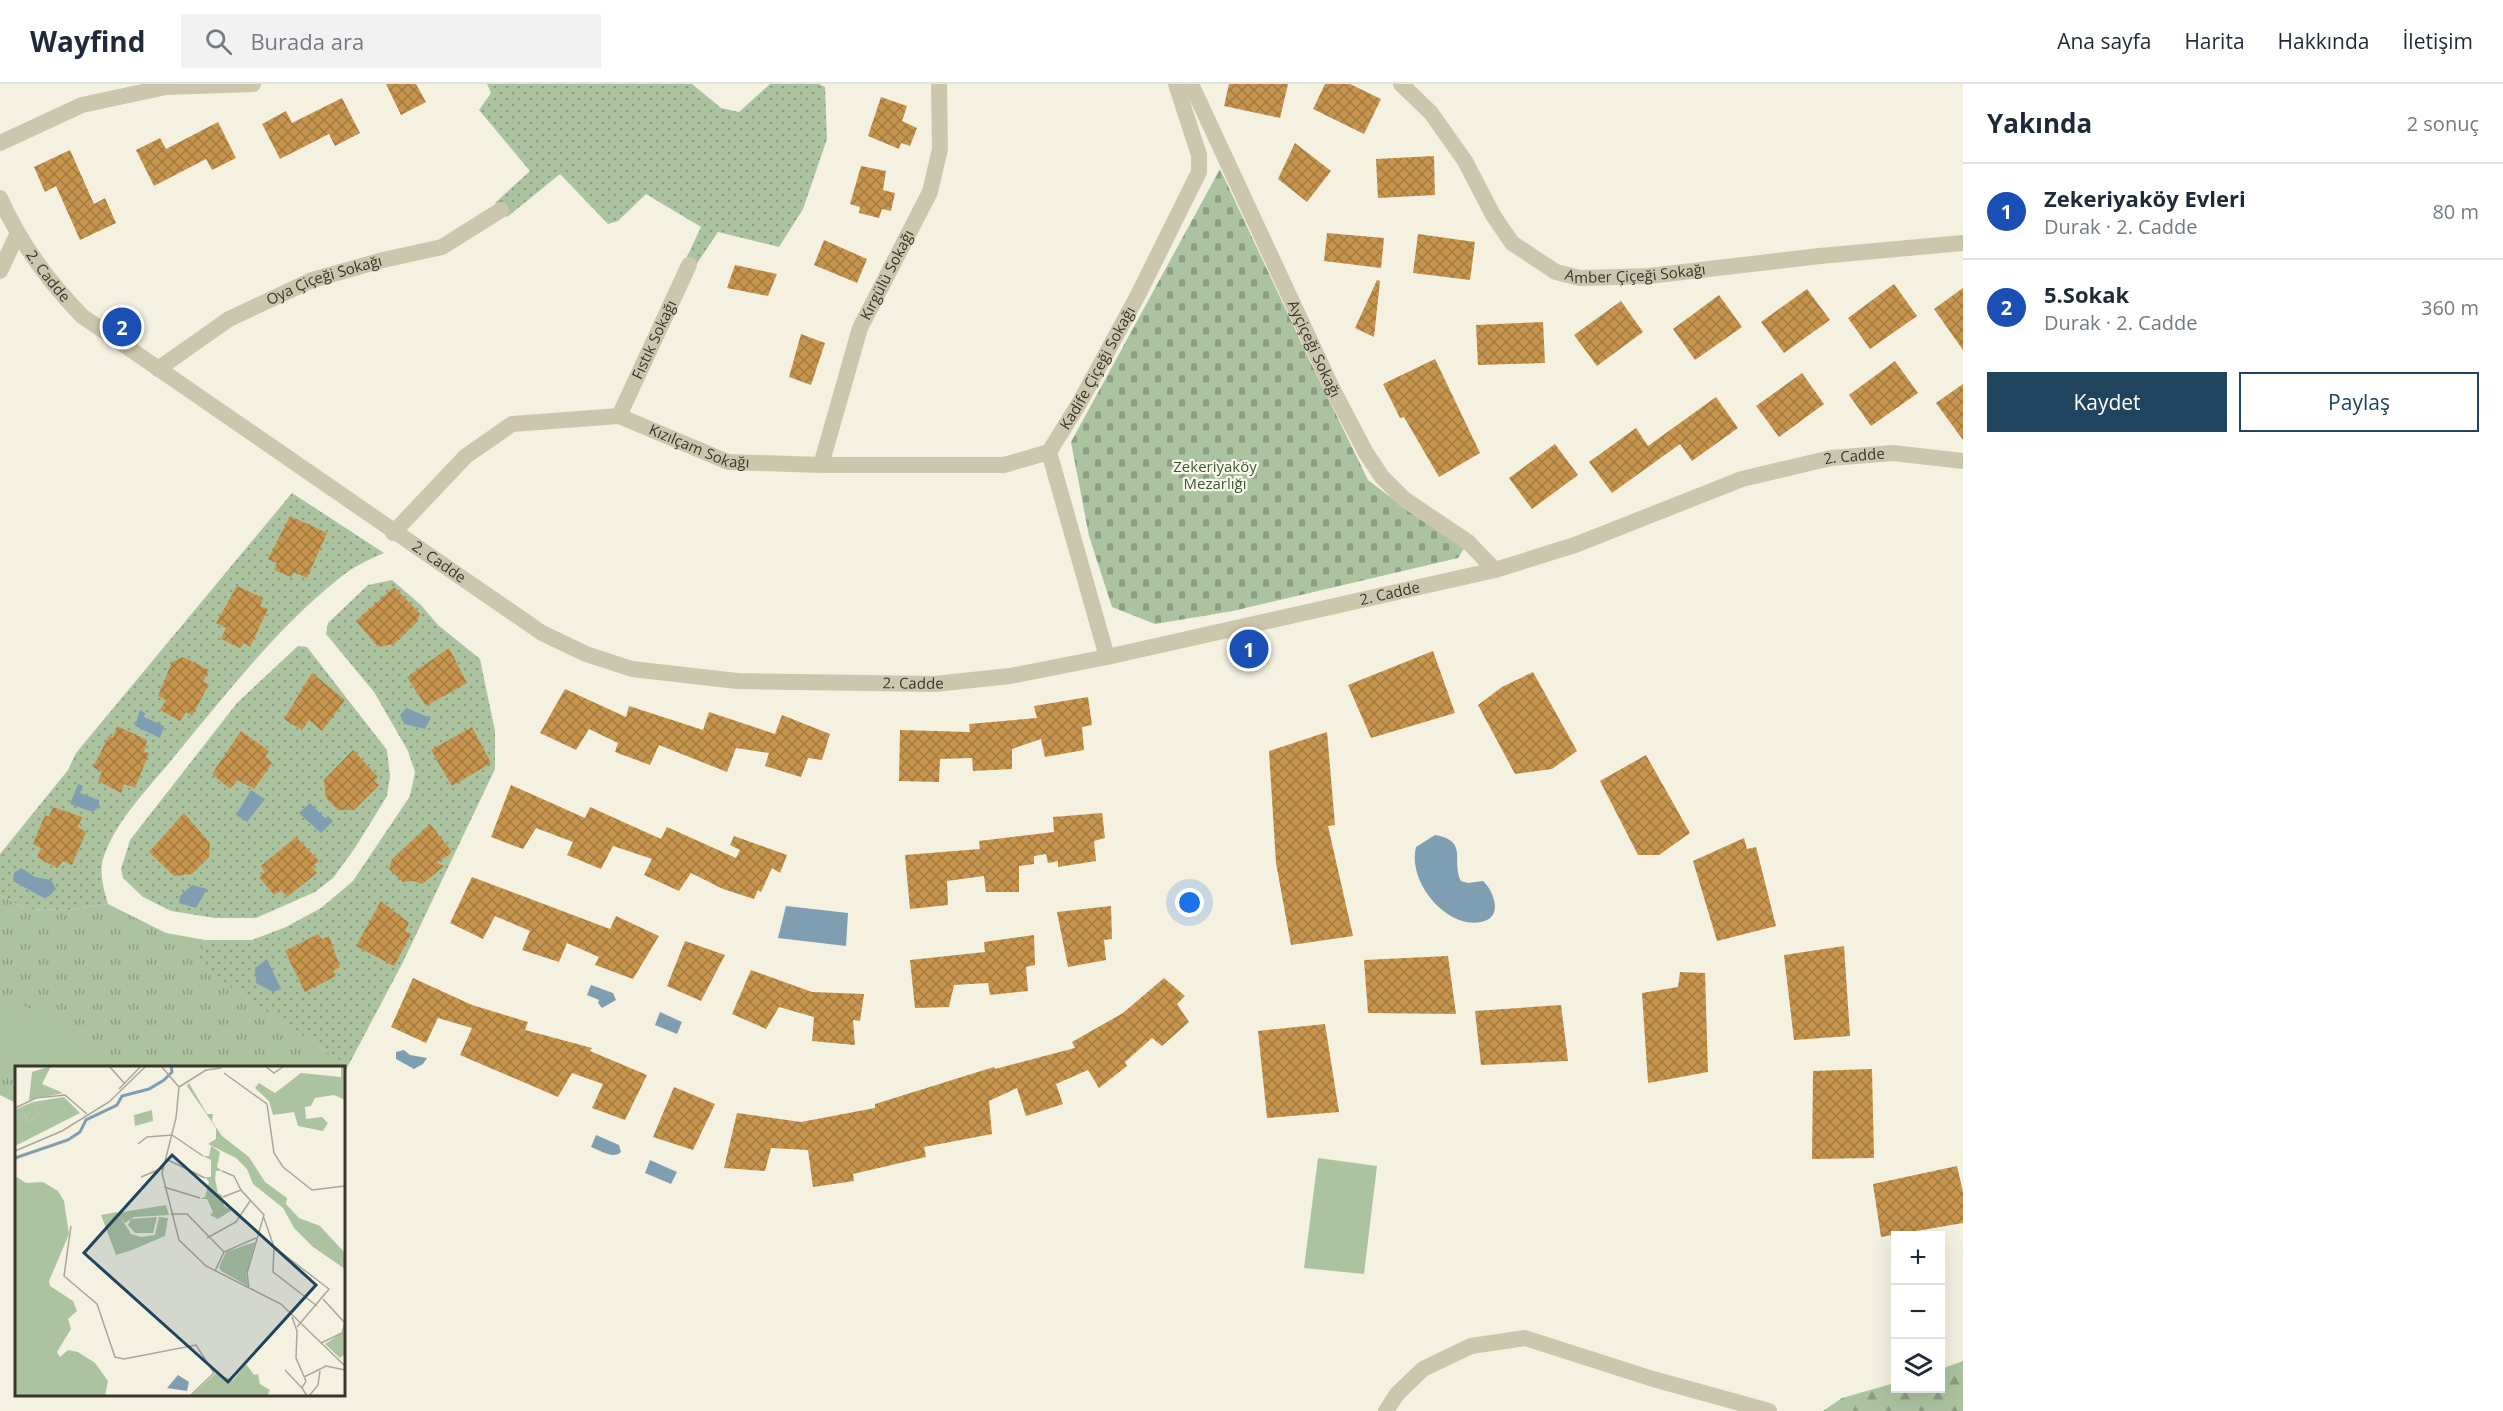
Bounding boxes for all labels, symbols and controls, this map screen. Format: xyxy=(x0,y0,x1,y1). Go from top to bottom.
search box xyxy=(181,14,601,68)
text: Wayfind xyxy=(30,22,145,60)
icon: search xyxy=(202,25,235,58)
text: Burada ara xyxy=(250,26,364,56)
text: Ana sayfa xyxy=(2057,27,2151,55)
text: Harita xyxy=(2184,27,2245,55)
text: Hakkında xyxy=(2278,27,2370,55)
text: İletişim xyxy=(2403,27,2473,55)
text: Yakında xyxy=(1987,105,2092,141)
text: 2 sonuç xyxy=(2407,110,2479,137)
text: Zekeriyaköy Evleri xyxy=(2044,183,2246,213)
text: 1 xyxy=(2001,198,2012,225)
text: 80 m xyxy=(2432,198,2479,225)
text: Durak · 2. Cadde xyxy=(2044,213,2198,240)
street label: Kırgülü Sokağı xyxy=(855,226,918,323)
street label: 2. Cadde xyxy=(22,246,75,306)
street label: Oya Çiçeği Sokağı xyxy=(263,250,384,309)
street label: Amber Çiçeği Sokağı xyxy=(1563,258,1707,287)
text: 5.Sokak xyxy=(2044,279,2129,309)
text: 2 xyxy=(2001,294,2012,321)
text: 360 m xyxy=(2421,294,2479,321)
street label: Fıstık Sokağı xyxy=(626,297,680,382)
street label: Ayçiçeği Sokağı xyxy=(1284,297,1346,400)
street label: Kadife Çiçeği Sokağı xyxy=(1054,303,1139,433)
pin: 2 xyxy=(102,304,142,350)
text: Durak · 2. Cadde xyxy=(2044,309,2198,336)
button: Kaydet xyxy=(1987,372,2227,432)
button: Paylaş xyxy=(2239,372,2479,432)
street label: Kızılçam Sokağı xyxy=(646,419,750,472)
street label: 2. Cadde xyxy=(1821,443,1885,468)
park label: Zekeriyaköy Mezarlığı xyxy=(1173,456,1257,493)
street label: 2. Cadde xyxy=(409,536,470,587)
street label: 2. Cadde xyxy=(1358,576,1422,609)
pin: 1 xyxy=(1230,626,1268,672)
street label: 2. Cadde xyxy=(882,672,945,693)
your location xyxy=(1175,888,1204,917)
inset map xyxy=(15,1066,345,1396)
map controls xyxy=(1891,1231,1945,1393)
button: + xyxy=(1891,1231,1945,1285)
button: − xyxy=(1891,1285,1945,1339)
button: layers xyxy=(1891,1339,1945,1393)

